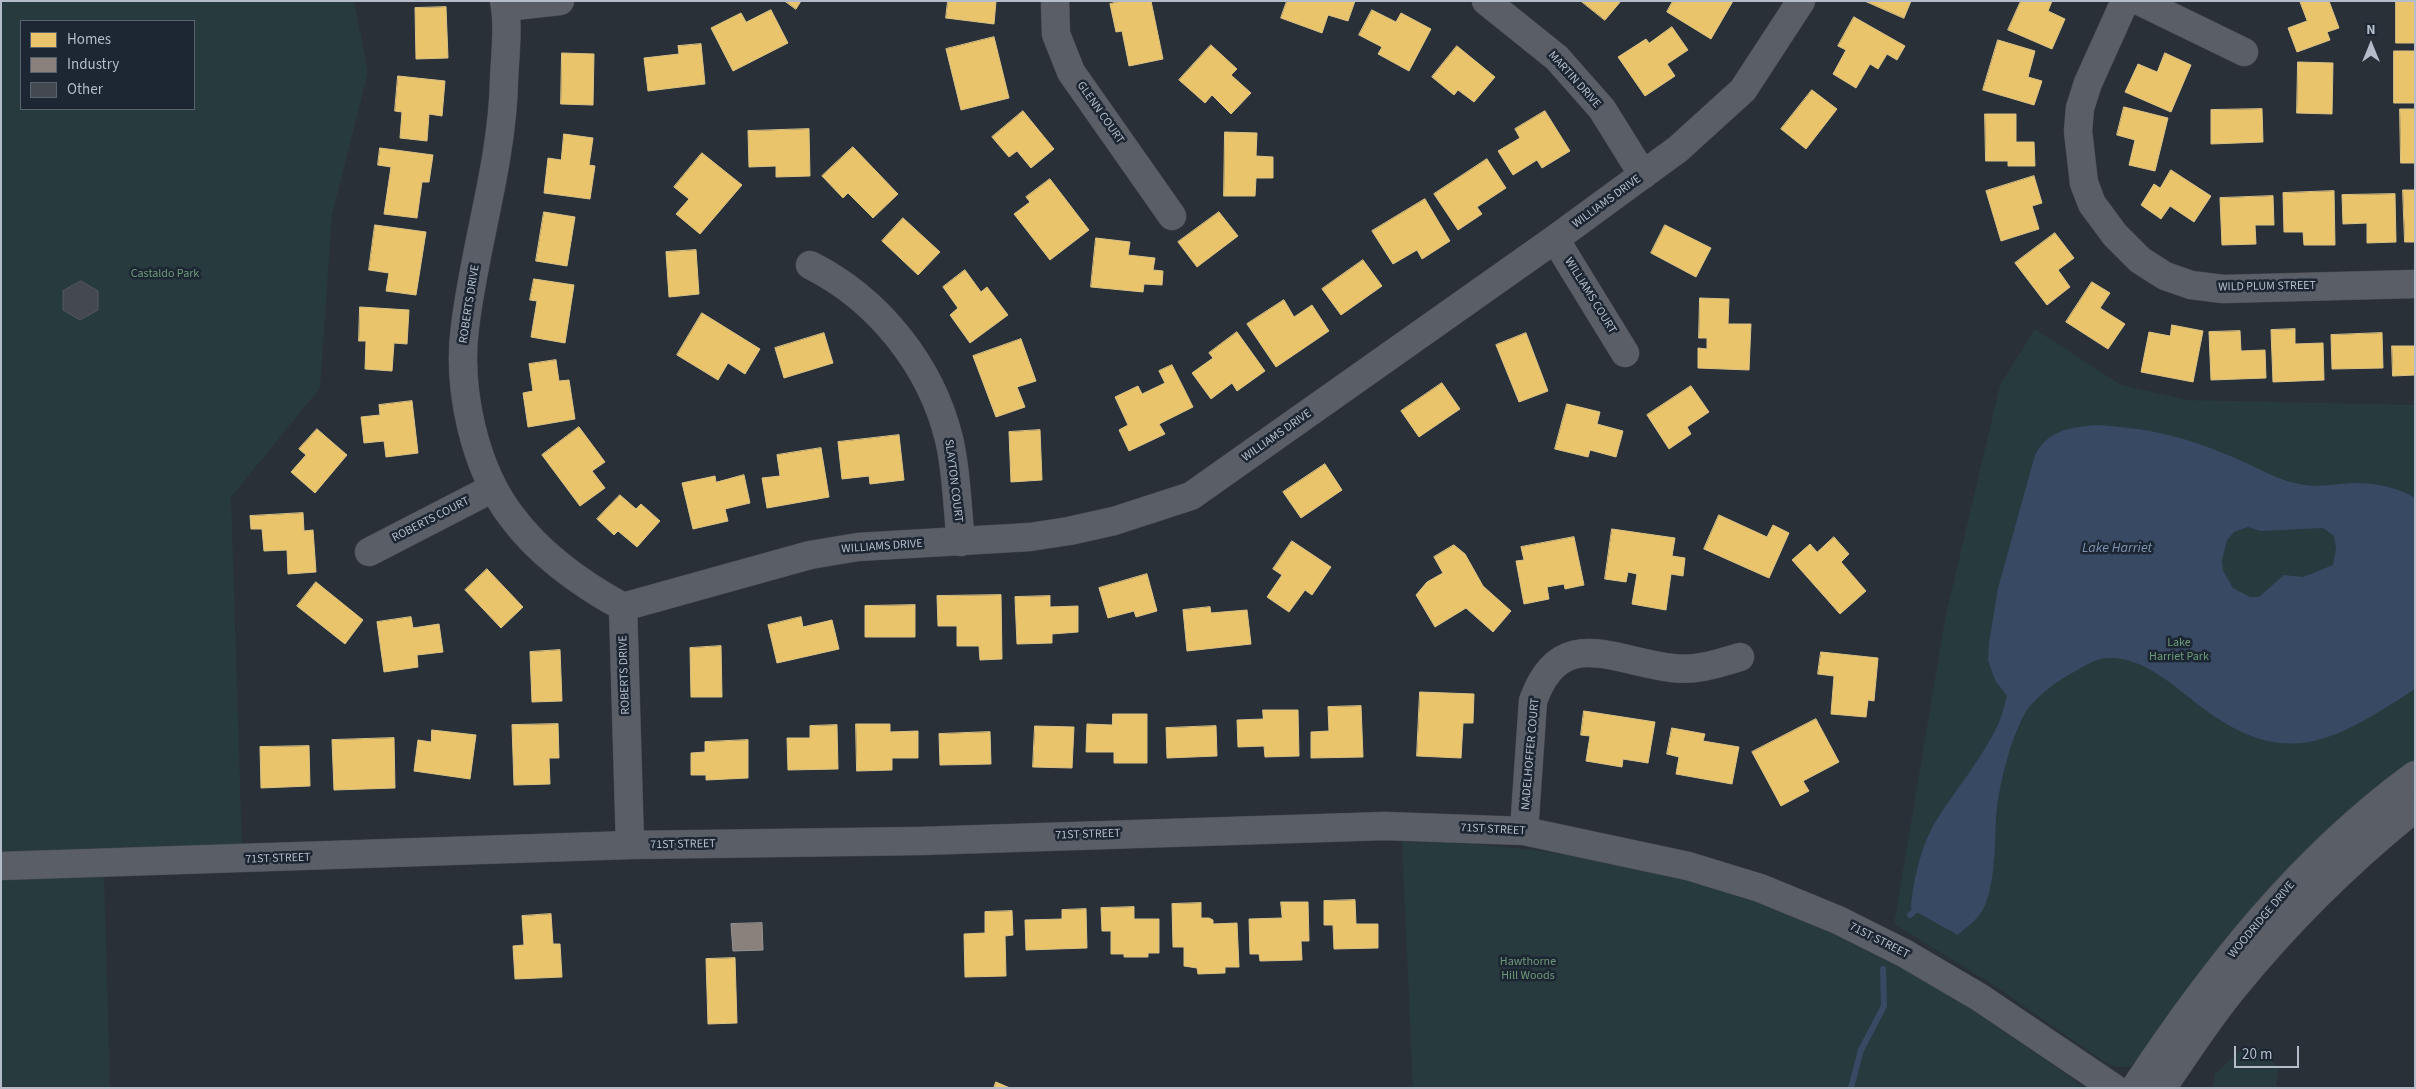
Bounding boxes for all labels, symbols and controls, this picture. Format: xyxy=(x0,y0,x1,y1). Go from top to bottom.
legend xyxy=(20,20,195,110)
north arrow xyxy=(2346,20,2396,70)
text: N xyxy=(2366,20,2376,40)
text: Homes xyxy=(67,29,111,50)
street label: MARTIN DRIVE xyxy=(1545,49,1603,111)
text: Industry xyxy=(67,54,119,75)
text: Other xyxy=(67,79,103,100)
street label: GLENN COURT xyxy=(1073,79,1127,147)
street label: WILLIAMS DRIVE xyxy=(1570,172,1644,232)
street label: WILLIAMS COURT xyxy=(1561,255,1619,337)
street label: ROBERTS DRIVE xyxy=(457,264,483,344)
park label: Castaldo Park xyxy=(131,267,199,281)
street label: WILD PLUM STREET xyxy=(2218,279,2316,295)
street label: WILLIAMS DRIVE xyxy=(1240,407,1314,465)
street label: SLAYTON COURT xyxy=(941,439,965,523)
street label: ROBERTS COURT xyxy=(390,494,472,546)
street label: WILLIAMS DRIVE xyxy=(841,537,923,557)
water label: Lake Harriet xyxy=(2082,541,2152,557)
street label: ROBERTS DRIVE xyxy=(616,635,634,715)
park label: Lake Harriet Park xyxy=(2149,636,2209,664)
street label: NADELHOFFER COURT xyxy=(1519,697,1543,811)
street label: 71ST STREET xyxy=(1460,821,1526,839)
street label: 71ST STREET xyxy=(1055,827,1121,843)
street label: 71ST STREET xyxy=(650,837,716,853)
street label: 71ST STREET xyxy=(245,851,311,867)
street label: WOODRIDGE DRIVE xyxy=(2226,879,2298,961)
street label: 71ST STREET xyxy=(1847,920,1911,962)
park label: Hawthorne Hill Woods xyxy=(1500,955,1556,983)
scale bar xyxy=(2236,1036,2301,1068)
text: 20 m xyxy=(2242,1044,2272,1065)

